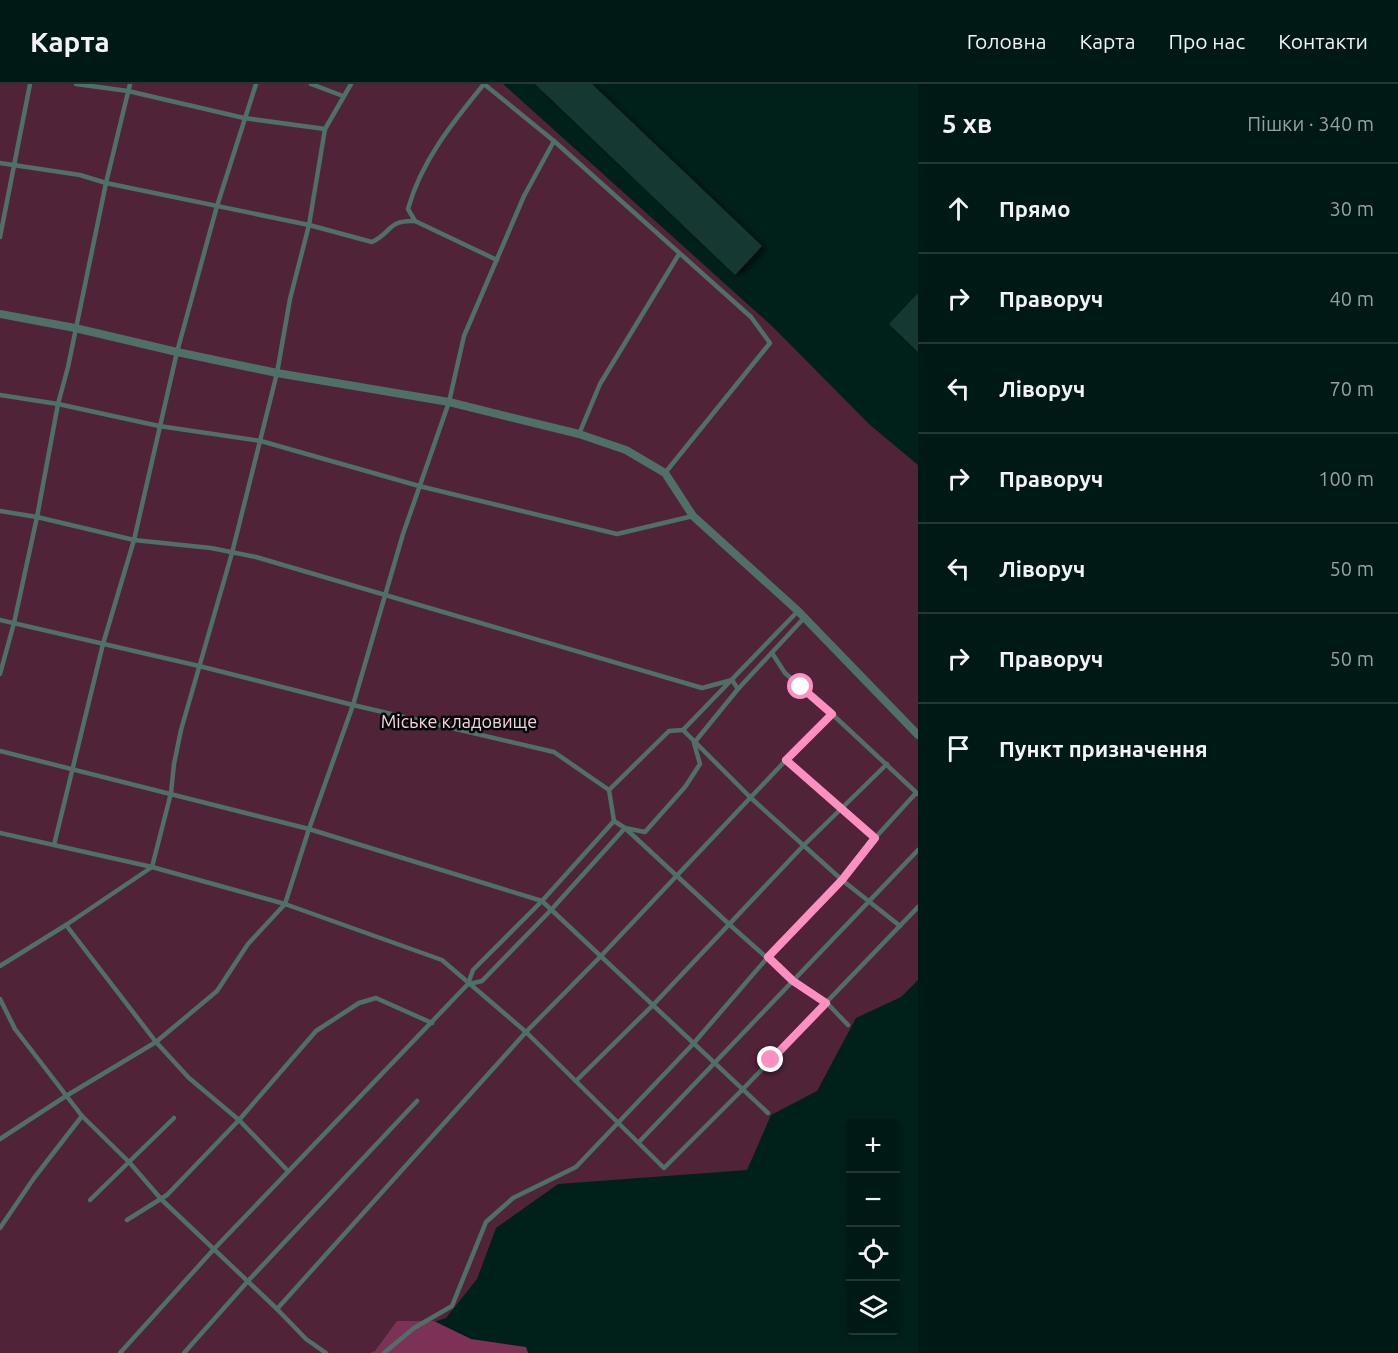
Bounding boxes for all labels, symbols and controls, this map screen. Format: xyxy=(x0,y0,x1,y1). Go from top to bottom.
text: Карта xyxy=(30,26,110,57)
text: Головна xyxy=(967,29,1047,53)
text: Карта xyxy=(1080,29,1135,53)
text: Про нас xyxy=(1168,29,1245,53)
text: Контакти xyxy=(1278,29,1368,53)
text: 5 хв xyxy=(942,109,992,138)
text: Пішки · 340 m xyxy=(1247,112,1374,135)
icon: ahead xyxy=(942,192,975,225)
text: Прямо xyxy=(999,196,1070,221)
text: 30 m xyxy=(1330,197,1374,220)
icon: right xyxy=(942,282,975,315)
text: Праворуч xyxy=(999,286,1103,311)
text: 40 m xyxy=(1330,287,1374,310)
icon: left xyxy=(942,372,975,405)
text: Ліворуч xyxy=(999,376,1085,401)
text: 70 m xyxy=(1330,377,1374,400)
icon: right xyxy=(942,462,975,495)
text: Праворуч xyxy=(999,466,1103,491)
text: 100 m xyxy=(1318,467,1374,490)
icon: left xyxy=(942,552,975,585)
text: Ліворуч xyxy=(999,556,1085,581)
text: 50 m xyxy=(1330,557,1374,580)
icon: right xyxy=(942,642,975,675)
text: Праворуч xyxy=(999,646,1103,671)
text: 50 m xyxy=(1330,647,1374,670)
route start xyxy=(787,673,813,699)
park label: Міське кладовище xyxy=(381,711,537,731)
icon: arrive xyxy=(942,732,975,765)
text: Пункт призначення xyxy=(999,736,1208,761)
route end xyxy=(757,1046,783,1072)
map controls xyxy=(846,1119,900,1335)
button: + xyxy=(846,1119,900,1173)
button: − xyxy=(846,1173,900,1227)
button: locate xyxy=(846,1227,900,1281)
button: layers xyxy=(846,1281,900,1335)

